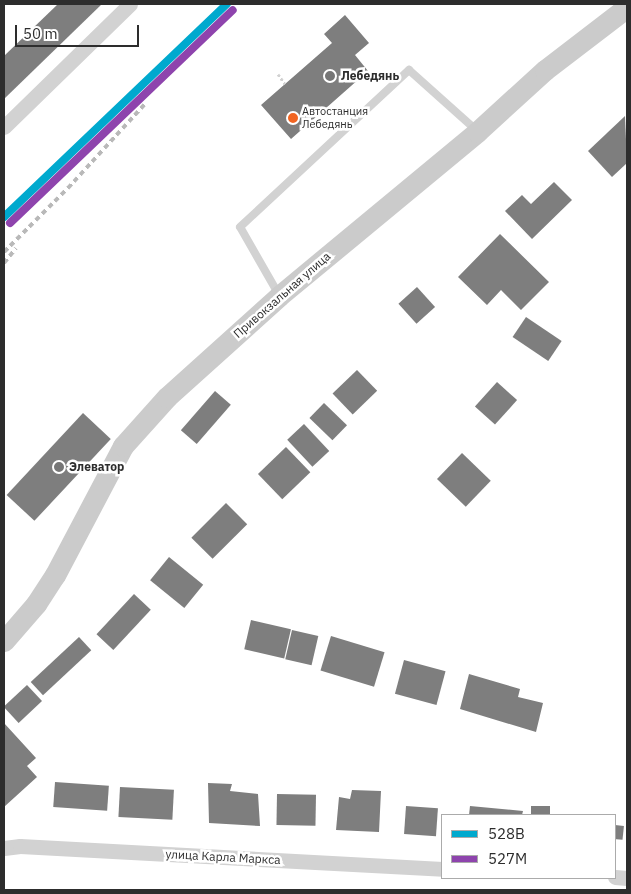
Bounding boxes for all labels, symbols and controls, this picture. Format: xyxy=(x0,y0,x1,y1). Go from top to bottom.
scale bar xyxy=(18,15,141,47)
text: 50 m xyxy=(23,24,58,43)
marker: Лебедянь xyxy=(323,69,337,83)
place label: Лебедянь xyxy=(341,69,399,83)
place label: Автостанция Лебедянь xyxy=(302,105,368,131)
marker: Автостанция Лебедянь xyxy=(288,113,298,123)
street label: Привокзальная улица xyxy=(231,249,333,341)
place label: Элеватор xyxy=(69,460,124,474)
marker: Элеватор xyxy=(53,461,65,473)
legend xyxy=(441,814,616,879)
text: 528В xyxy=(488,824,525,843)
street label: улица Карла Маркса xyxy=(165,847,281,867)
text: 527М xyxy=(488,849,527,868)

